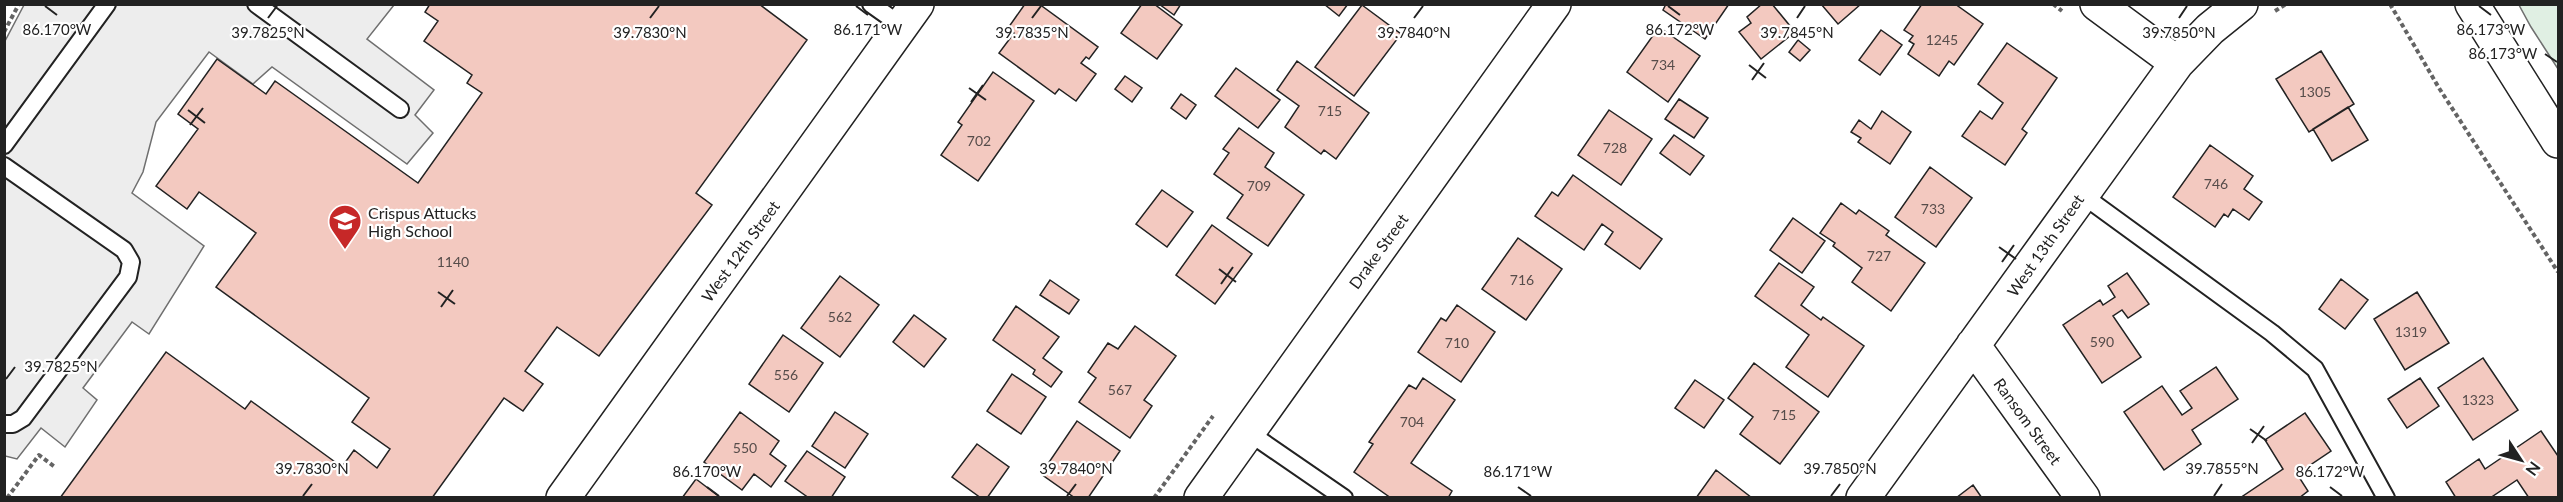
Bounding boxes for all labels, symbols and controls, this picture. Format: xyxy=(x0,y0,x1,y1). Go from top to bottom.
text: 86.170°W xyxy=(23,20,92,38)
text: 86.171°W xyxy=(834,20,903,38)
text: 86.172°W xyxy=(1646,20,1715,38)
text: 86.173°W xyxy=(2457,20,2526,38)
text: 39.7825°N xyxy=(231,23,305,41)
text: 39.7830°N xyxy=(613,23,687,41)
text: 39.7835°N xyxy=(995,23,1069,41)
text: 39.7840°N xyxy=(1377,23,1451,41)
text: 39.7845°N xyxy=(1760,23,1834,41)
text: 39.7850°N xyxy=(2142,23,2216,41)
house number: 1245 xyxy=(1926,31,1958,48)
text: 86.173°W xyxy=(2469,44,2538,62)
house number: 734 xyxy=(1651,56,1675,73)
house number: 1305 xyxy=(2299,83,2331,100)
house number: 715 xyxy=(1318,102,1342,119)
house number: 702 xyxy=(967,132,991,149)
house number: 728 xyxy=(1603,139,1627,156)
house number: 746 xyxy=(2204,175,2228,192)
house number: 709 xyxy=(1247,177,1271,194)
street label: West 13th Street xyxy=(2003,190,2087,300)
street label: West 12th Street xyxy=(697,197,783,305)
house number: 733 xyxy=(1921,200,1945,217)
school or university icon: Crispus Attucks High School xyxy=(327,203,363,250)
place label: Crispus Attucks High School xyxy=(368,203,477,240)
street label: Drake Street xyxy=(1344,210,1412,292)
house number: 727 xyxy=(1867,247,1891,264)
house number: 1140 xyxy=(437,253,469,270)
house number: 716 xyxy=(1510,271,1534,288)
house number: 562 xyxy=(828,308,852,325)
house number: 1319 xyxy=(2395,323,2427,340)
house number: 590 xyxy=(2090,333,2114,350)
house number: 710 xyxy=(1445,334,1469,351)
text: 39.7825°N xyxy=(24,357,98,375)
house number: 556 xyxy=(774,366,798,383)
street label: Ransom Street xyxy=(1990,374,2066,468)
house number: 567 xyxy=(1108,381,1132,398)
house number: 1323 xyxy=(2462,391,2494,408)
house number: 715 xyxy=(1772,406,1796,423)
house number: 704 xyxy=(1400,413,1424,430)
north arrow xyxy=(2491,430,2551,490)
house number: 550 xyxy=(733,439,757,456)
text: 39.7830°N xyxy=(275,459,349,477)
text: 39.7840°N xyxy=(1039,459,1113,477)
text: 39.7850°N xyxy=(1803,459,1877,477)
text: 39.7855°N xyxy=(2185,459,2259,477)
text: N xyxy=(2522,459,2545,480)
text: 86.170°W xyxy=(673,462,742,480)
text: 86.171°W xyxy=(1484,462,1553,480)
text: 86.172°W xyxy=(2296,462,2365,480)

